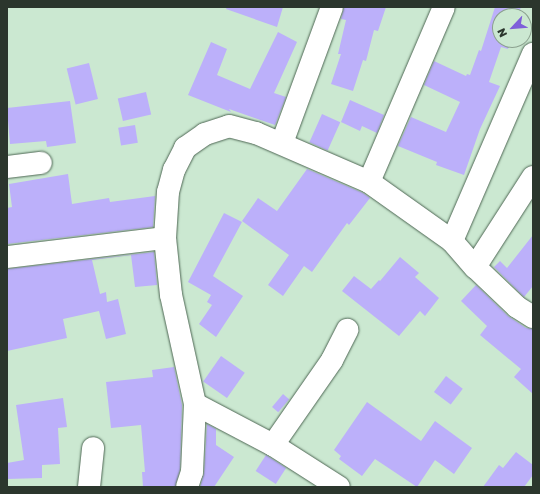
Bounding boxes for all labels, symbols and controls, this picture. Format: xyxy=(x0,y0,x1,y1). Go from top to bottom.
north arrow xyxy=(492,8,532,48)
text: N xyxy=(494,26,509,40)

